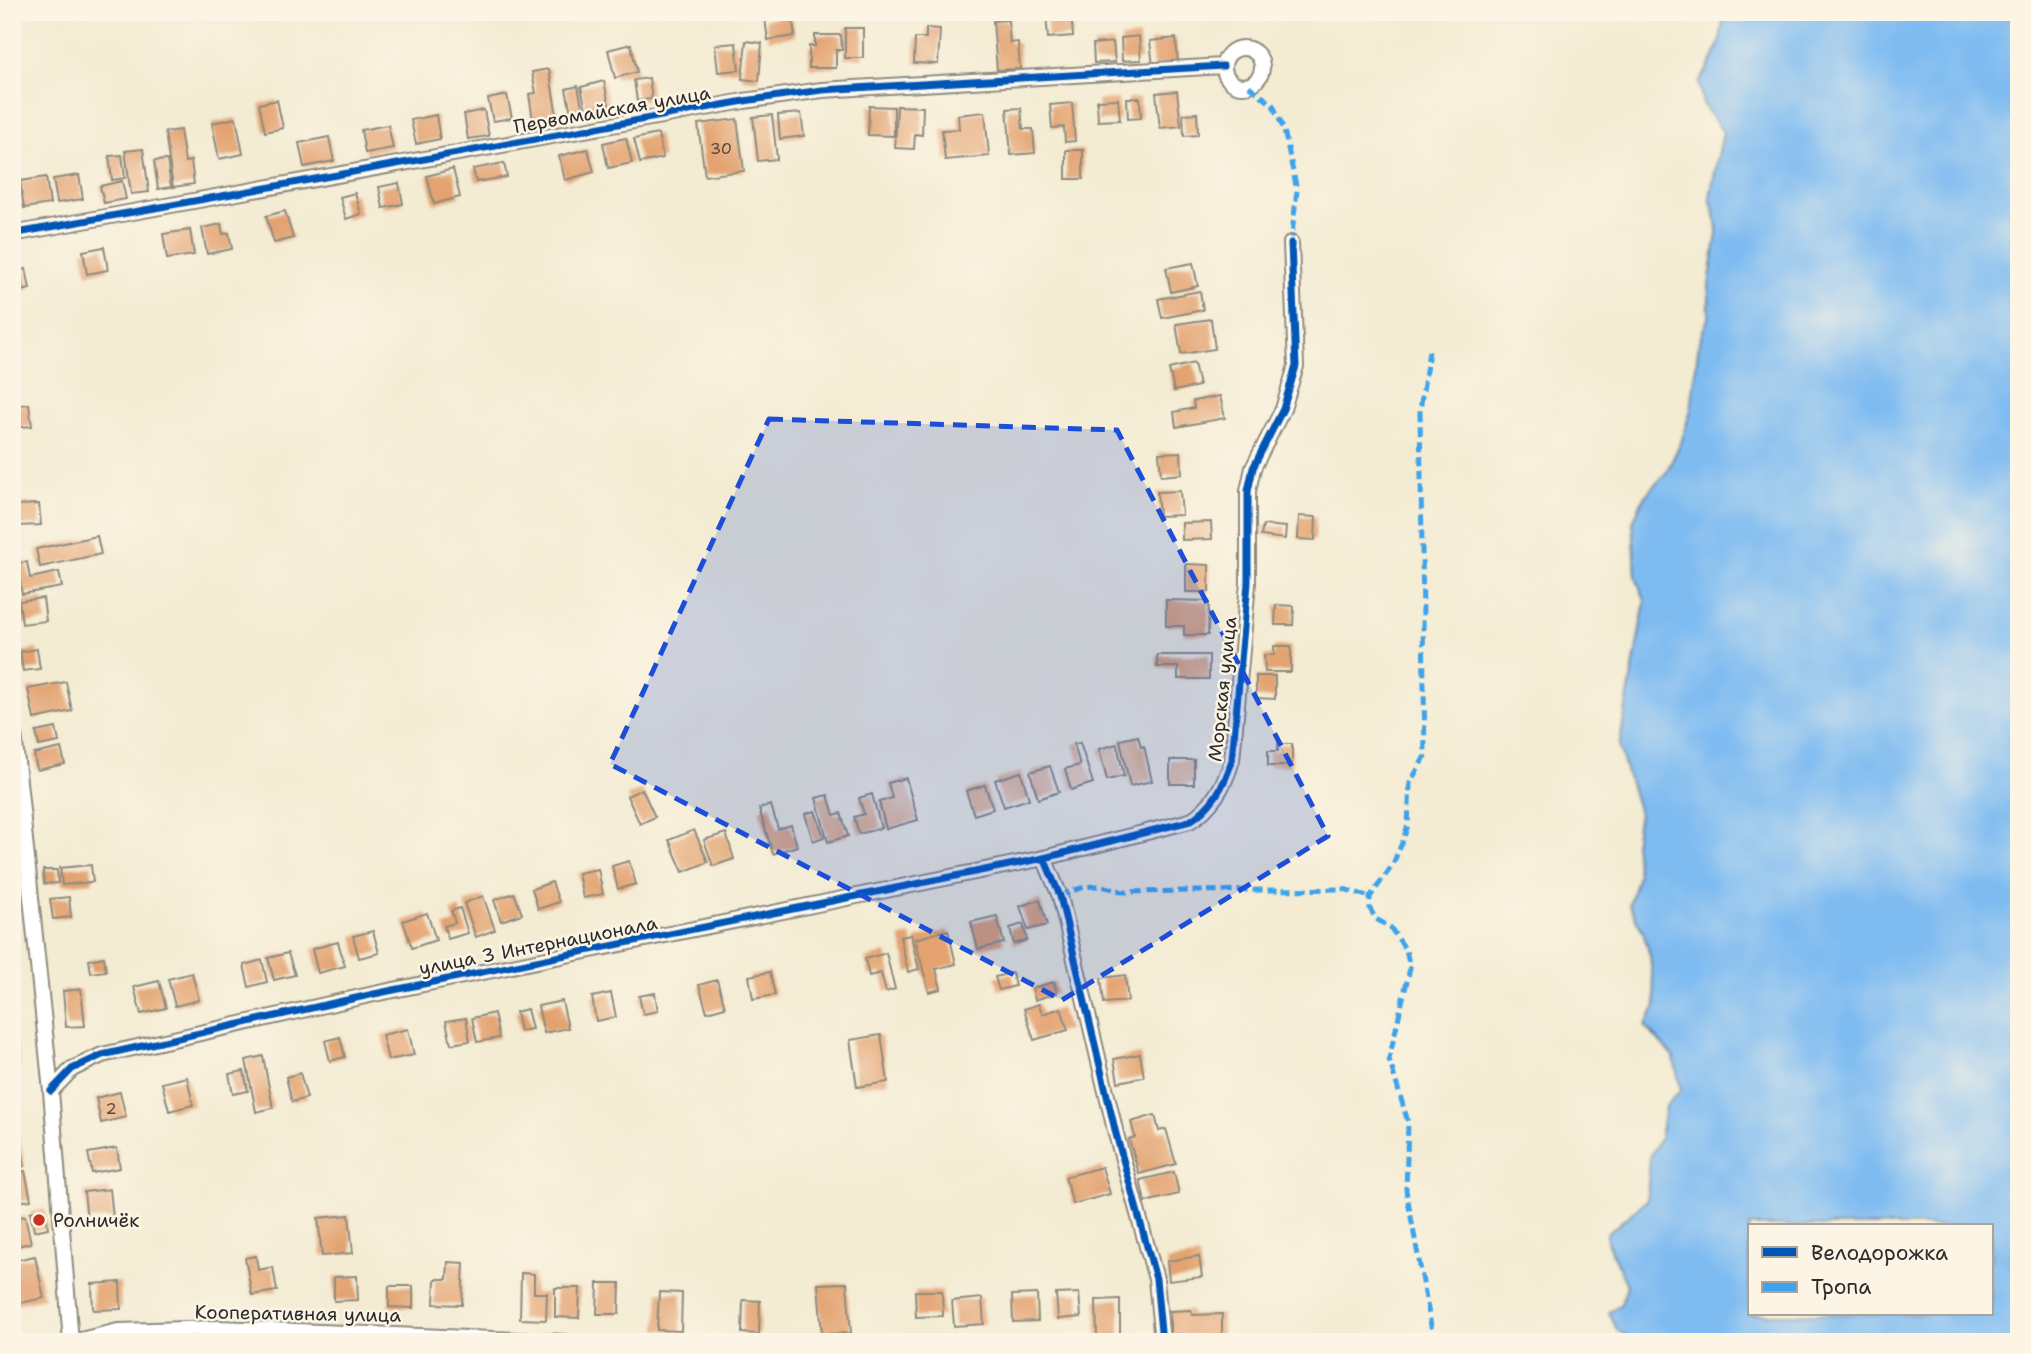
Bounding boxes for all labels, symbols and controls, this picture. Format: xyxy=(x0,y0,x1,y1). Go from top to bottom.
street label: Первомайская улица xyxy=(512,80,713,139)
house number: 30 xyxy=(710,138,732,159)
street label: Морская улица xyxy=(1202,615,1243,763)
street label: улица 3 Интернационала xyxy=(417,910,660,981)
house number: 2 xyxy=(105,1098,117,1119)
place label: Ролничёк xyxy=(53,1208,139,1233)
marker: Ролничёк xyxy=(31,1212,47,1228)
legend xyxy=(1748,1224,1993,1316)
text: Велодорожка xyxy=(1811,1239,1948,1267)
text: Тропа xyxy=(1811,1273,1871,1301)
street label: Кооперативная улица xyxy=(194,1299,402,1328)

